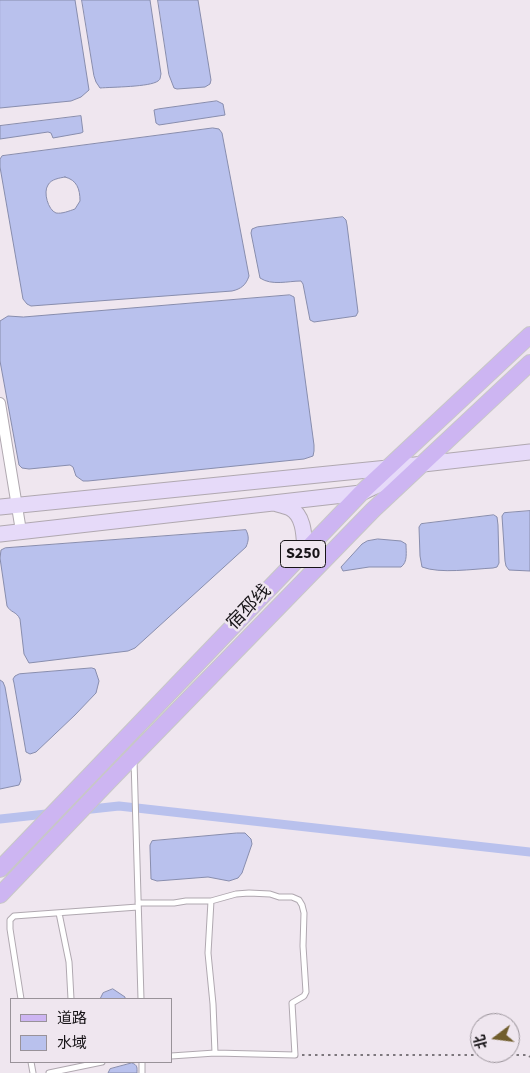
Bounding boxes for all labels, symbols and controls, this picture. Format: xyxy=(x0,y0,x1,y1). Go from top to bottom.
road number: S250 xyxy=(280,540,326,568)
street label: 宿邳线 xyxy=(223,581,277,635)
legend xyxy=(10,998,172,1063)
text: 道路 xyxy=(57,1008,87,1029)
north arrow xyxy=(470,1013,520,1063)
text: 北 xyxy=(470,1032,493,1051)
text: 水域 xyxy=(57,1033,87,1054)

